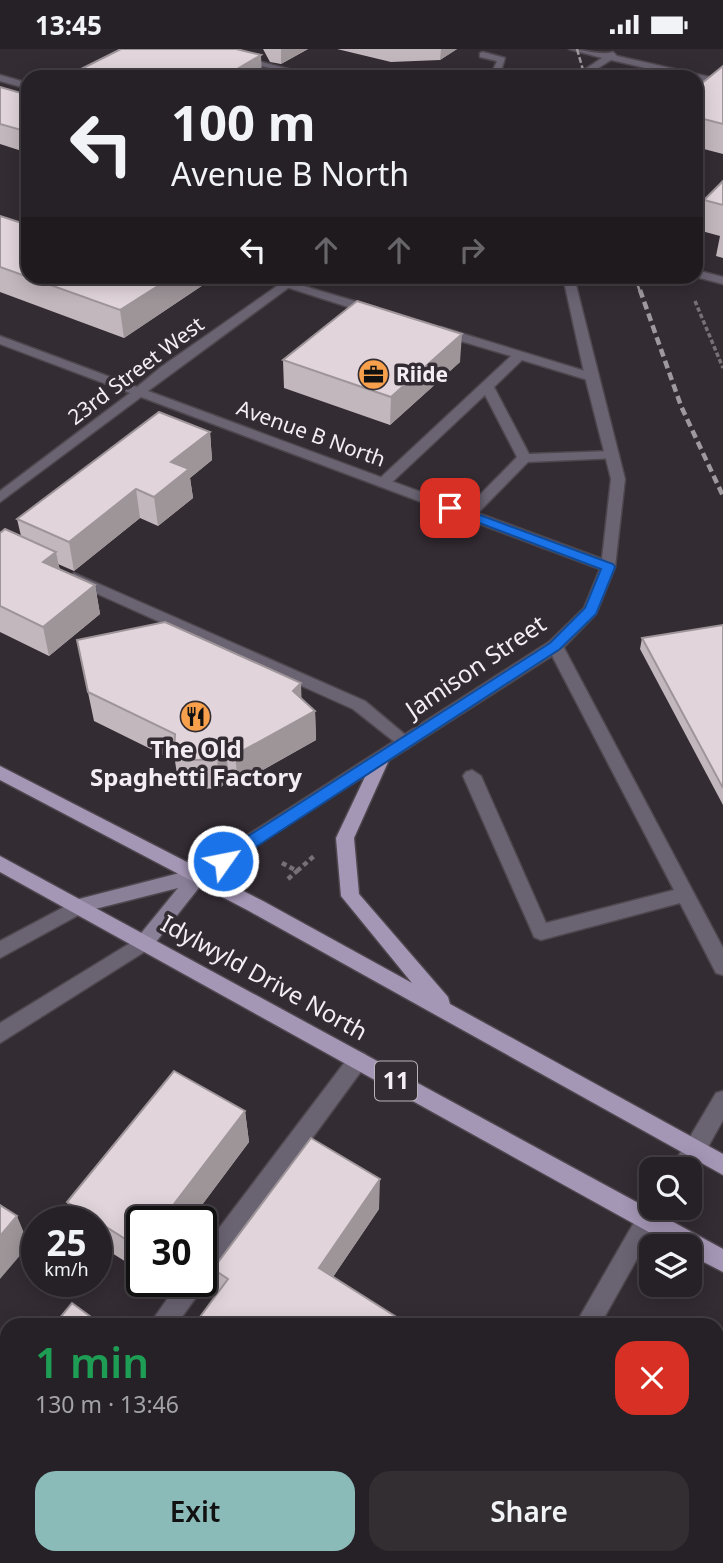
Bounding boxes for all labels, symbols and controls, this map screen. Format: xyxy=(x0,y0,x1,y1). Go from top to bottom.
text: 13:45 xyxy=(35,7,102,43)
text: 100 m xyxy=(171,89,316,155)
icon: left xyxy=(56,98,147,189)
text: Avenue B North xyxy=(171,152,409,195)
icon: left xyxy=(234,231,272,269)
icon: ahead xyxy=(307,231,345,269)
icon: ahead xyxy=(380,231,418,269)
icon: right xyxy=(453,231,491,269)
street label: 23rd Street West xyxy=(62,310,209,431)
office icon: Riide xyxy=(356,358,390,392)
place label: Riide xyxy=(396,360,448,388)
street label: Avenue B North xyxy=(233,393,390,473)
pin xyxy=(420,478,480,538)
icon: arrive xyxy=(431,489,469,527)
street label: Jamison Street xyxy=(397,606,552,726)
restaurant icon: The Old Spaghetti Factory xyxy=(179,699,213,733)
place label: The Old Spaghetti Factory xyxy=(90,732,302,793)
position arrow xyxy=(186,824,260,898)
street label: Idylwyld Drive North xyxy=(156,906,374,1047)
road number: 11 xyxy=(375,1061,417,1100)
map controls xyxy=(639,1157,702,1297)
button: search xyxy=(639,1157,702,1220)
speed limit sign: 30 xyxy=(126,1206,217,1297)
text: 25 xyxy=(46,1219,87,1266)
button: layers xyxy=(639,1234,702,1297)
text: km/h xyxy=(44,1257,89,1281)
text: 1 min xyxy=(35,1333,149,1390)
button: close xyxy=(615,1341,689,1415)
text: 130 m · 13:46 xyxy=(35,1388,179,1420)
button: Exit xyxy=(35,1471,355,1551)
button: Share xyxy=(369,1471,689,1551)

